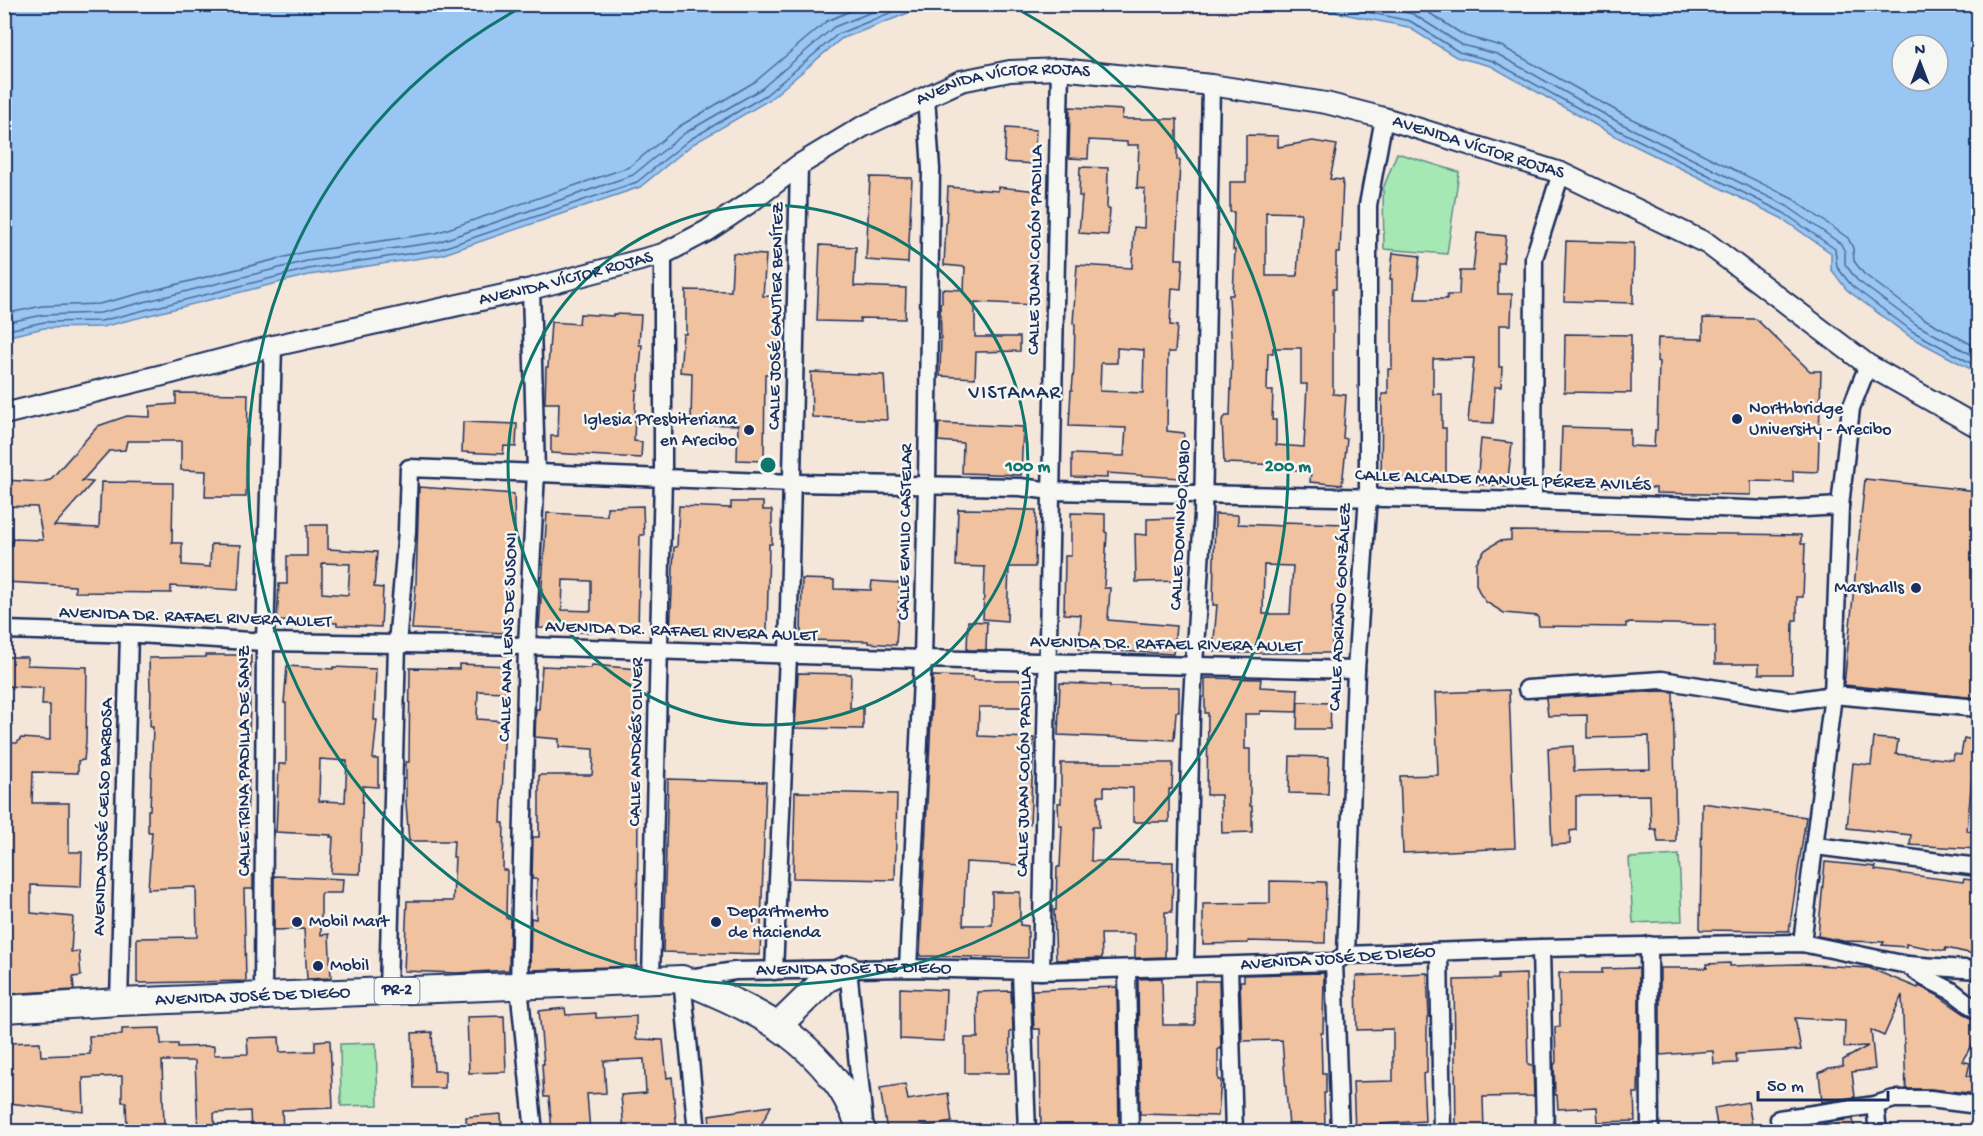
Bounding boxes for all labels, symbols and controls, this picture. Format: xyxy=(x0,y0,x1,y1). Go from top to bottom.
north arrow xyxy=(1890,33,1950,93)
text: N xyxy=(1915,42,1926,61)
street label: AVENIDA VÍCTOR ROJAS xyxy=(913,58,1092,111)
street label: AVENIDA VÍCTOR ROJAS xyxy=(1390,111,1568,184)
street label: CALLE JUAN COLÓN PADILLA xyxy=(1024,143,1048,355)
street label: CALLE JOSÉ GAUTIER BENÍTEZ xyxy=(765,201,789,430)
street label: AVENIDA VÍCTOR ROJAS xyxy=(477,246,656,311)
district label: VISTAMAR xyxy=(968,383,1061,406)
place label: Northbridge University - Arecibo xyxy=(1749,399,1892,441)
place label: Iglesia Presbiteriana en Arecibo xyxy=(583,410,738,452)
marker: Northbridge University - Arecibo xyxy=(1730,412,1744,426)
marker: Iglesia Presbiteriana en Arecibo xyxy=(742,423,756,437)
street label: CALLE DOMINGO RUBIO xyxy=(1166,439,1196,611)
street label: CALLE EMILIO CASTELAR xyxy=(894,443,918,620)
centre of rings xyxy=(758,455,778,475)
text: 100 m xyxy=(1005,457,1051,478)
text: 200 m xyxy=(1265,457,1311,478)
street label: CALLE ALCALDE MANUEL PÉREZ AVILÉS xyxy=(1354,465,1652,497)
street label: CALLE ADRIANO GONZÁLEZ xyxy=(1324,502,1357,712)
street label: CALLE ANA LENS DE SUSONI xyxy=(495,532,523,742)
place label: Marshalls xyxy=(1834,578,1905,599)
marker: Marshalls xyxy=(1909,581,1923,595)
street label: AVENIDA DR. RAFAEL RIVERA AULET xyxy=(58,603,333,633)
street label: AVENIDA DR. RAFAEL RIVERA AULET xyxy=(544,617,819,647)
street label: AVENIDA DR. RAFAEL RIVERA AULET xyxy=(1030,632,1304,658)
street label: CALLE TRINA PADILLA DE SANZ xyxy=(235,645,256,876)
street label: CALLE ANDRÉS OLIVER xyxy=(625,657,649,827)
street label: CALLE JUAN COLÓN PADILLA xyxy=(1013,665,1037,877)
street label: AVENIDA JOSÉ CELSO BARBOSA xyxy=(89,696,119,936)
place label: Departmento de Hacienda xyxy=(727,902,829,944)
place label: Mobil Mart xyxy=(309,912,390,933)
marker: Mobil Mart xyxy=(290,915,304,929)
marker: Departmento de Hacienda xyxy=(709,915,723,929)
street label: AVENIDA JOSÉ DE DIEGO xyxy=(1240,942,1436,976)
place label: Mobil xyxy=(330,956,369,977)
street label: AVENIDA JOSÉ DE DIEGO xyxy=(756,957,952,981)
marker: Mobil xyxy=(311,959,325,973)
road number: PR-2 xyxy=(374,978,420,1004)
street label: AVENIDA JOSÉ DE DIEGO xyxy=(155,982,351,1011)
scale bar xyxy=(1758,1064,1888,1102)
text: 50 m xyxy=(1767,1077,1804,1098)

